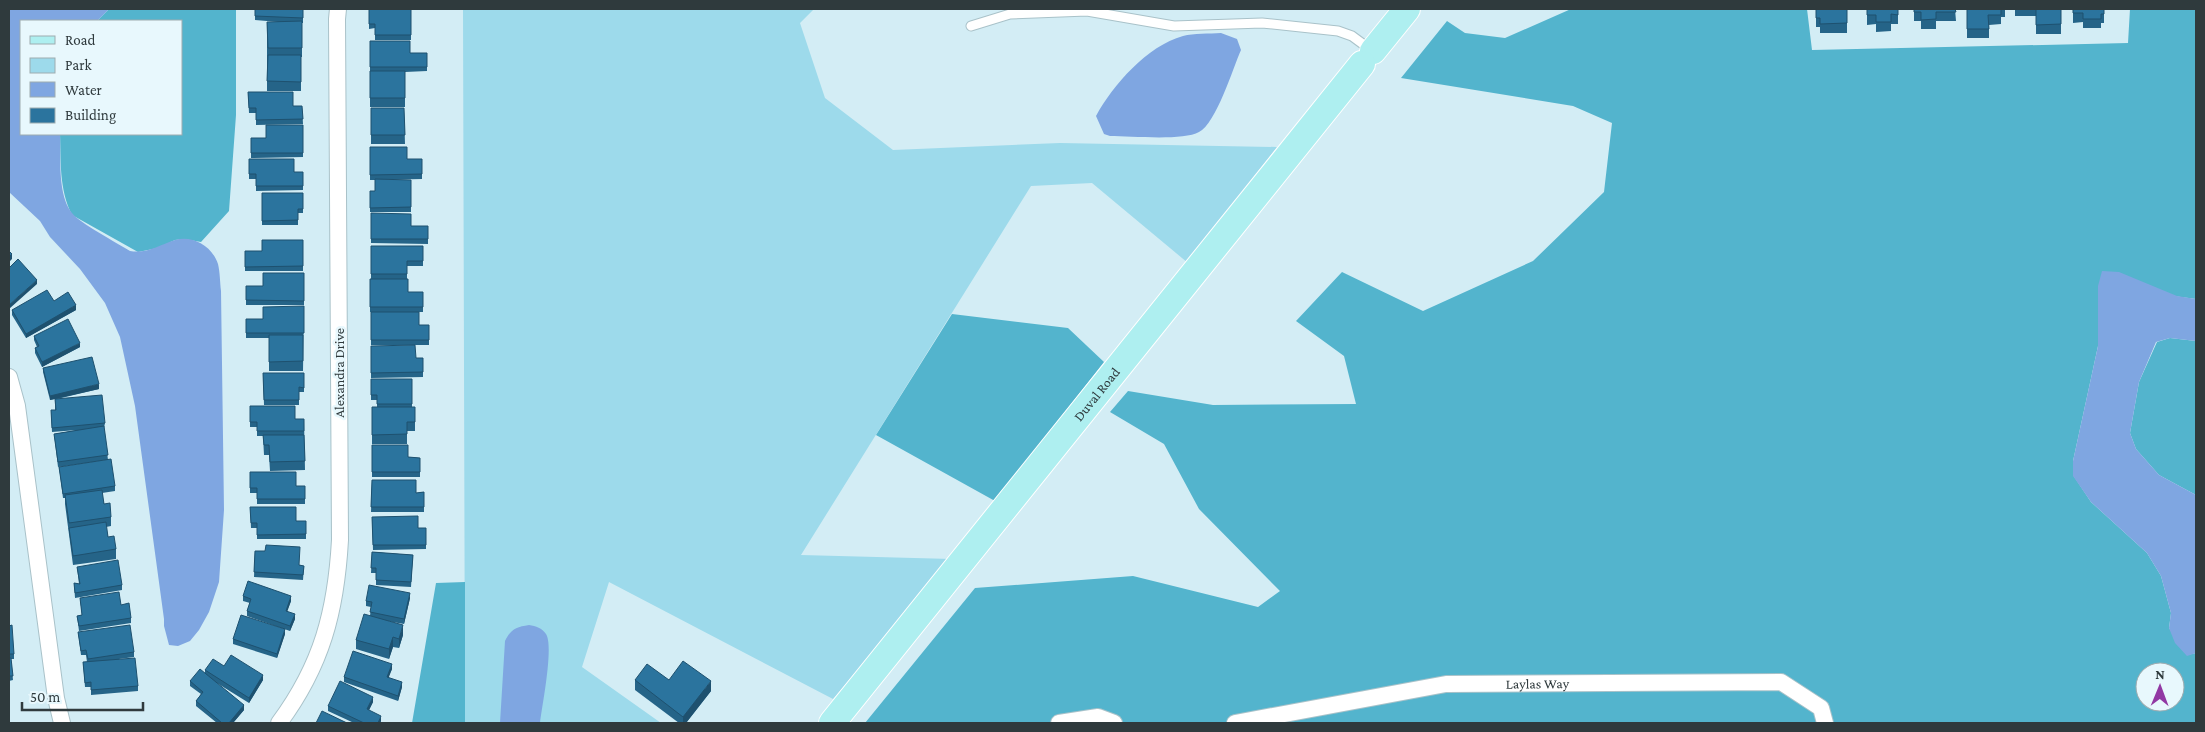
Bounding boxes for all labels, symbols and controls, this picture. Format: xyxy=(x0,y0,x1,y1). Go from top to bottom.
legend xyxy=(20,20,182,135)
text: Road xyxy=(65,32,96,48)
text: Park xyxy=(65,57,92,73)
text: Water xyxy=(65,82,102,98)
text: Building xyxy=(65,107,116,124)
street label: Alexandra Drive xyxy=(331,328,347,418)
street label: Duval Road xyxy=(1070,364,1123,424)
north arrow xyxy=(2135,662,2185,712)
text: N xyxy=(2155,666,2166,682)
street label: Laylas Way xyxy=(1506,675,1570,692)
scale bar xyxy=(22,680,144,712)
text: 50 m xyxy=(30,689,60,705)

